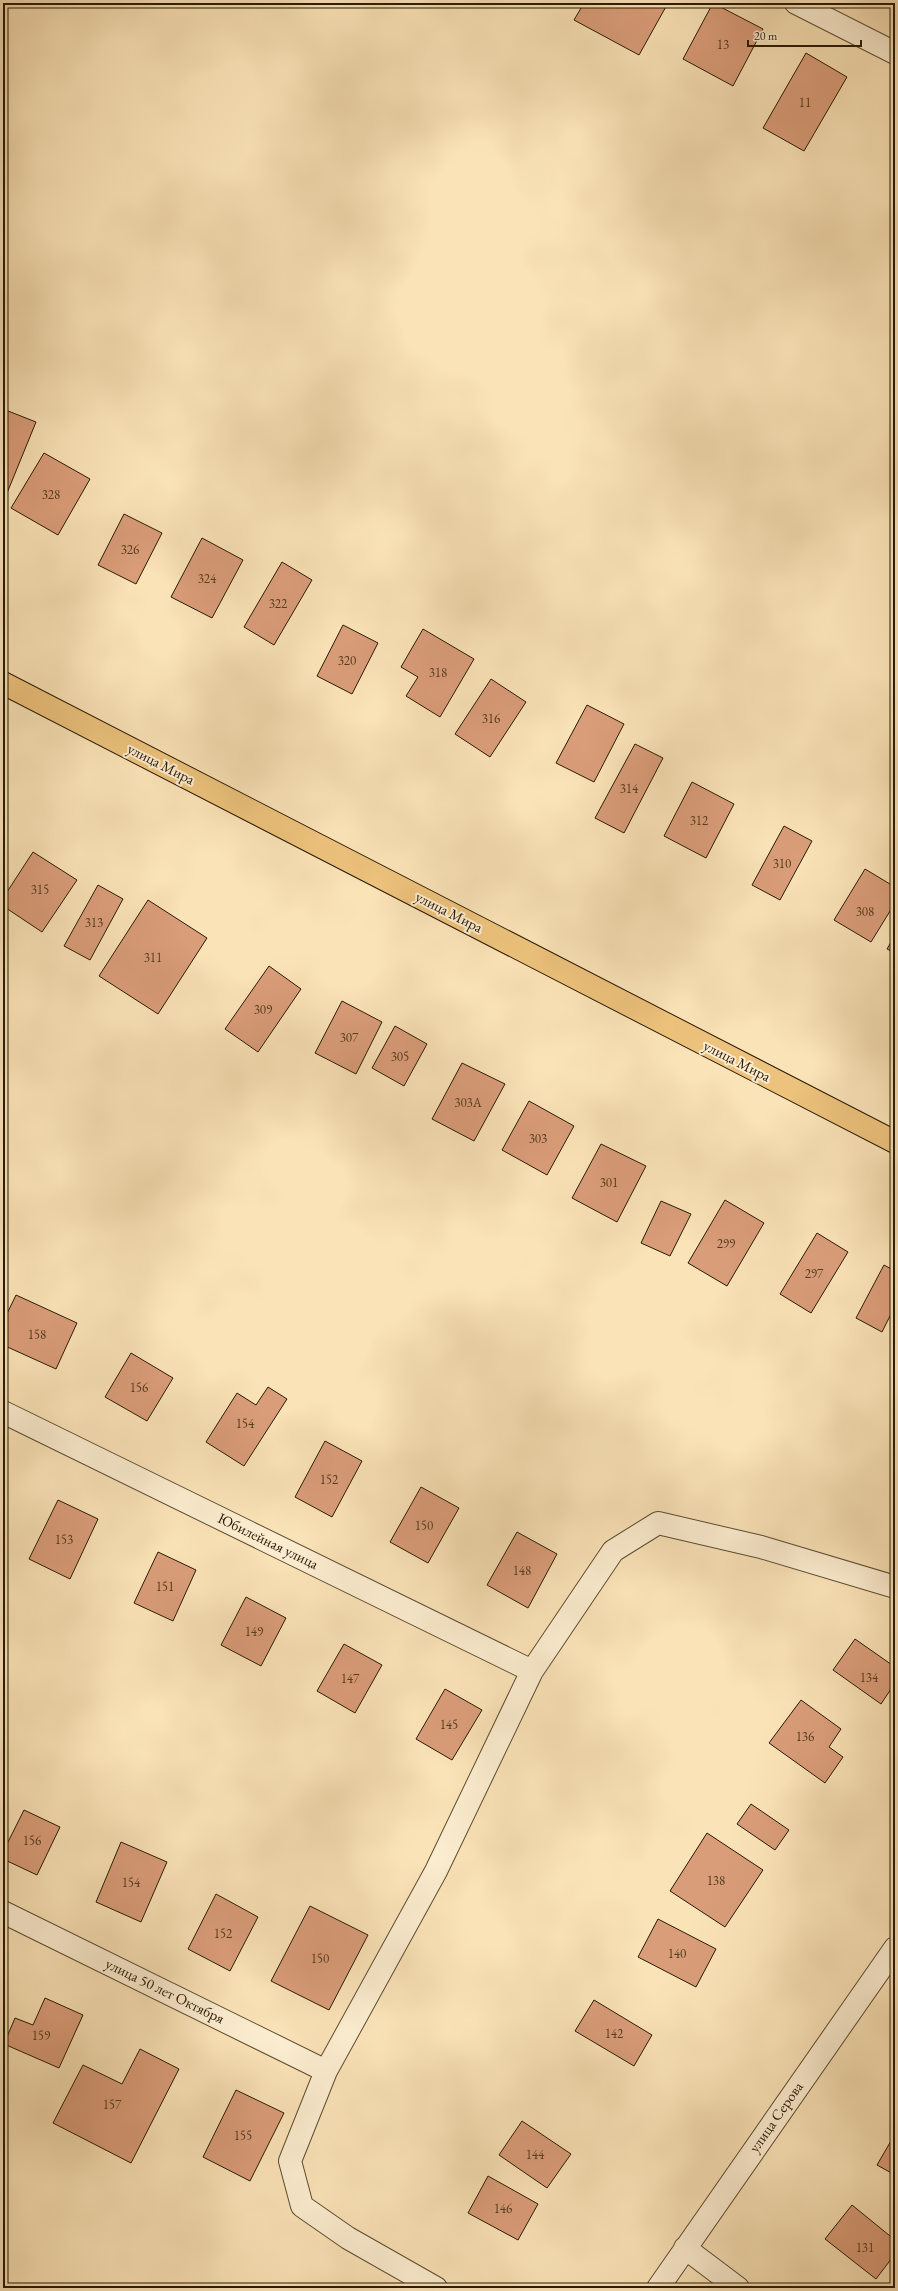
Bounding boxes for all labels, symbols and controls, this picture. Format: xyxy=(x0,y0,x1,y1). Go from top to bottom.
scale bar xyxy=(748,22,861,48)
text: 20 m xyxy=(754,28,778,44)
house number: 13 xyxy=(717,36,729,53)
house number: 11 xyxy=(799,94,811,111)
house number: 328 xyxy=(42,486,60,503)
house number: 326 xyxy=(121,541,139,558)
house number: 324 xyxy=(198,570,217,587)
house number: 322 xyxy=(269,595,288,612)
house number: 320 xyxy=(338,652,356,669)
house number: 318 xyxy=(429,664,447,681)
house number: 316 xyxy=(482,710,500,727)
street label: улица Мира xyxy=(124,739,198,789)
house number: 314 xyxy=(620,780,639,797)
house number: 312 xyxy=(690,812,709,829)
house number: 310 xyxy=(773,855,791,872)
house number: 315 xyxy=(31,881,49,898)
street label: улица Мира xyxy=(412,887,486,937)
house number: 308 xyxy=(856,903,874,920)
house number: 313 xyxy=(85,914,103,931)
house number: 311 xyxy=(144,949,162,966)
house number: 309 xyxy=(254,1001,273,1018)
house number: 307 xyxy=(340,1029,359,1046)
street label: улица Мира xyxy=(700,1036,774,1086)
house number: 305 xyxy=(391,1048,409,1065)
house number: 303А xyxy=(454,1094,483,1111)
house number: 303 xyxy=(529,1130,547,1147)
house number: 301 xyxy=(600,1174,618,1191)
house number: 299 xyxy=(717,1235,736,1252)
house number: 297 xyxy=(805,1265,824,1282)
house number: 158 xyxy=(28,1326,46,1343)
house number: 156 xyxy=(130,1379,148,1396)
house number: 154 xyxy=(236,1415,255,1432)
house number: 152 xyxy=(320,1471,339,1488)
street label: Юбилейная улица xyxy=(215,1508,322,1573)
house number: 150 xyxy=(415,1517,433,1534)
house number: 153 xyxy=(55,1531,73,1548)
house number: 148 xyxy=(513,1562,531,1579)
house number: 151 xyxy=(156,1578,174,1595)
house number: 149 xyxy=(245,1623,264,1640)
house number: 134 xyxy=(860,1669,879,1686)
house number: 147 xyxy=(341,1670,360,1687)
house number: 145 xyxy=(440,1716,458,1733)
house number: 136 xyxy=(796,1728,814,1745)
house number: 156 xyxy=(23,1832,41,1849)
house number: 138 xyxy=(707,1872,725,1889)
house number: 154 xyxy=(122,1874,141,1891)
house number: 152 xyxy=(214,1925,233,1942)
house number: 140 xyxy=(668,1945,686,1962)
house number: 150 xyxy=(311,1950,329,1967)
street label: улица 50 лет Октября xyxy=(103,1953,228,2028)
house number: 142 xyxy=(605,2025,624,2042)
house number: 159 xyxy=(32,2027,51,2044)
street label: улица Серова xyxy=(744,2078,807,2156)
house number: 157 xyxy=(103,2096,122,2113)
house number: 155 xyxy=(234,2127,252,2144)
house number: 144 xyxy=(526,2146,545,2163)
house number: 146 xyxy=(494,2200,512,2217)
house number: 131 xyxy=(856,2239,874,2256)

